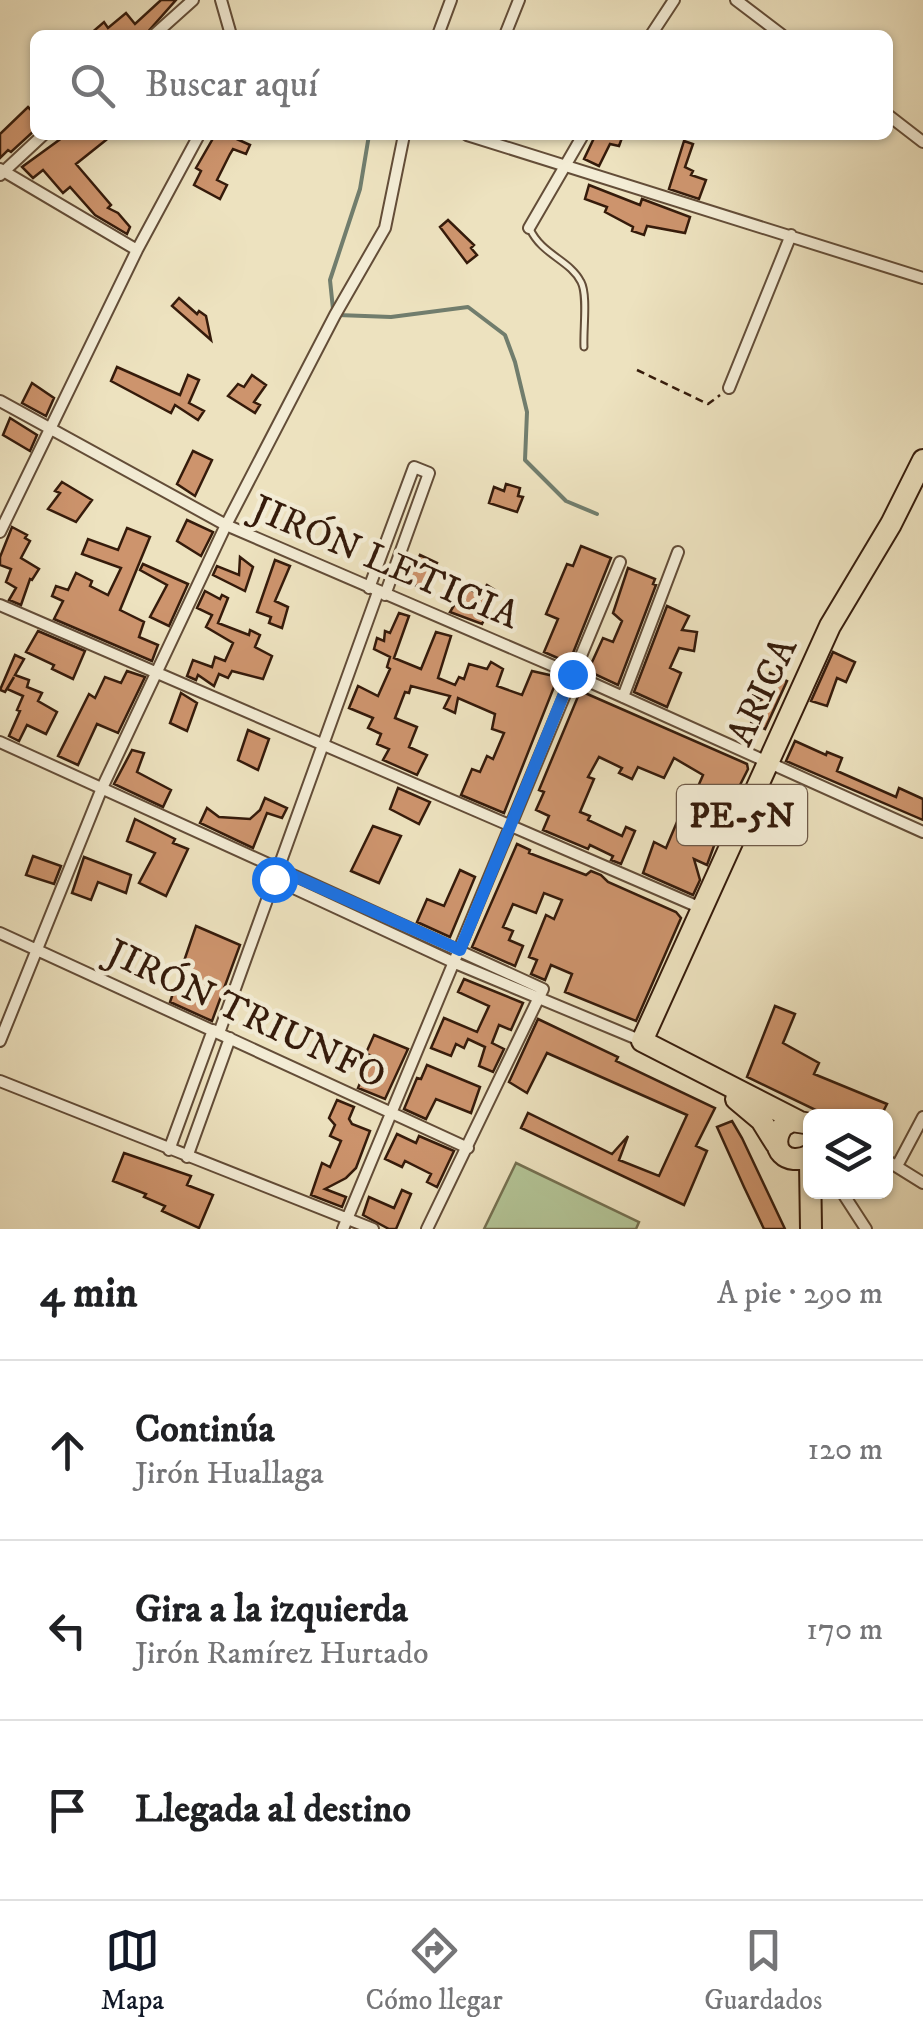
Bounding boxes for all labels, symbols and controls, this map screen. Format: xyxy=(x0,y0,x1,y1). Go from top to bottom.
search box xyxy=(30,30,893,140)
icon: search xyxy=(65,58,120,113)
text: Buscar aquí xyxy=(145,61,318,109)
street label: JIRÓN LETICIA xyxy=(242,484,527,641)
street label: ARICA xyxy=(717,629,809,754)
route end xyxy=(550,652,596,698)
road number: PE-5N xyxy=(677,785,807,845)
route start xyxy=(252,857,298,903)
street label: JIRÓN TRIUNFO xyxy=(96,928,393,1100)
map controls xyxy=(803,1109,893,1199)
button: layers xyxy=(803,1109,893,1199)
text: 4 min xyxy=(40,1268,138,1320)
text: A pie · 290 m xyxy=(717,1274,883,1314)
text: Continúa xyxy=(135,1406,275,1454)
icon: ahead xyxy=(40,1423,95,1478)
text: 120 m xyxy=(807,1430,883,1470)
text: Jirón Huallaga xyxy=(135,1454,324,1494)
text: Gira a la izquierda xyxy=(135,1586,408,1634)
icon: left xyxy=(40,1603,95,1658)
text: 170 m xyxy=(806,1610,883,1650)
text: Jirón Ramírez Hurtado xyxy=(135,1634,429,1674)
icon: arrive xyxy=(40,1783,95,1838)
text: Llegada al destino xyxy=(135,1786,411,1834)
tab: Mapa xyxy=(101,1923,164,2018)
tab: Cómo llegar xyxy=(366,1923,503,2018)
tab: Guardados xyxy=(704,1923,822,2018)

